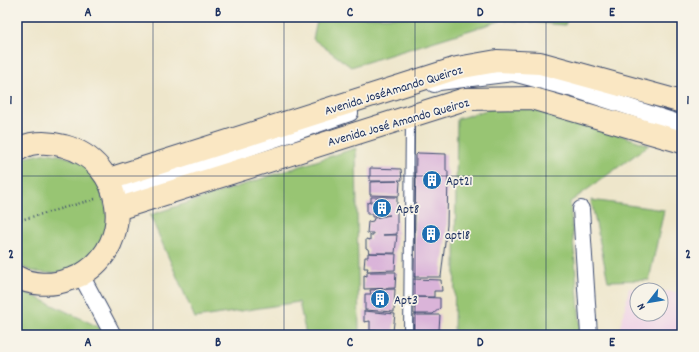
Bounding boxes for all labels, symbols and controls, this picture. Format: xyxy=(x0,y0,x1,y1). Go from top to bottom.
text: A xyxy=(84,4,92,23)
text: B xyxy=(215,4,221,23)
text: C xyxy=(347,4,354,23)
text: D xyxy=(477,4,484,23)
text: E xyxy=(609,4,616,23)
street label: Avenida JoséAmando Queiroz xyxy=(322,61,465,121)
text: 1 xyxy=(10,92,13,111)
text: 1 xyxy=(687,92,690,111)
street label: Avenida José Amando Queiroz xyxy=(326,94,472,153)
building icon: Apt21 xyxy=(421,169,443,191)
place label: Apt21 xyxy=(446,173,472,192)
building icon: Apt8 xyxy=(371,197,393,219)
place label: Apt8 xyxy=(396,201,419,220)
building icon: apt18 xyxy=(420,223,442,245)
place label: apt18 xyxy=(445,227,470,246)
text: 2 xyxy=(8,246,14,265)
text: 2 xyxy=(685,246,691,265)
north arrow xyxy=(629,282,669,322)
building icon: Apt3 xyxy=(369,288,391,310)
place label: Apt3 xyxy=(394,292,418,311)
text: N xyxy=(634,299,650,313)
text: A xyxy=(84,334,92,352)
text: B xyxy=(215,334,221,352)
text: C xyxy=(347,334,354,352)
text: D xyxy=(477,334,484,352)
text: E xyxy=(609,334,616,352)

